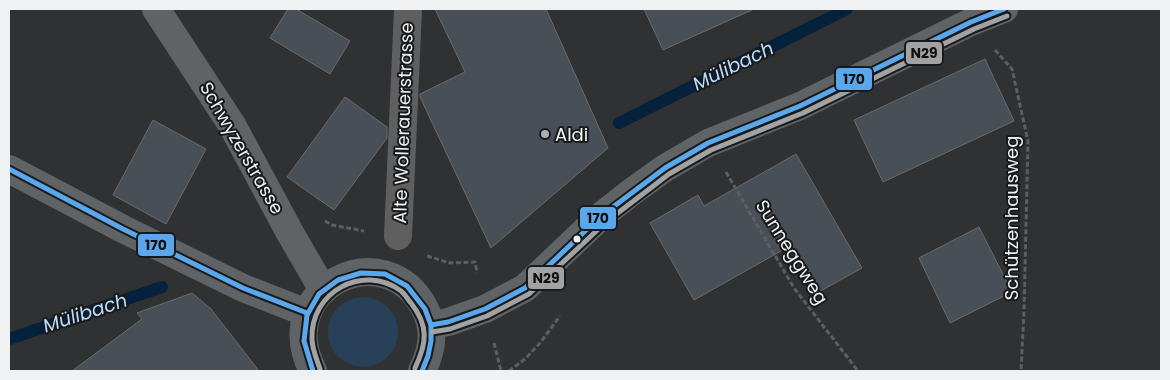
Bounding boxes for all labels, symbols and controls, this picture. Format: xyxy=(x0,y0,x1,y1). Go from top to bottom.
street label: Alte Wollerauerstrasse xyxy=(387,22,419,224)
water label: Mülibach xyxy=(688,35,778,97)
line badge: N29 xyxy=(905,41,943,65)
text: N29 xyxy=(910,43,938,63)
line badge: 170 xyxy=(835,67,873,91)
text: 170 xyxy=(843,69,865,89)
street label: Schwyzerstrasse xyxy=(194,77,290,219)
place label: Aldi xyxy=(555,122,588,147)
marker: Aldi xyxy=(539,128,551,140)
street label: Schützenhausweg xyxy=(999,136,1024,300)
street label: Sunneggweg xyxy=(750,195,834,309)
line badge: 170 xyxy=(579,206,617,230)
text: 170 xyxy=(587,208,609,228)
line badge: 170 xyxy=(137,233,175,257)
unlabelled marker xyxy=(572,234,582,244)
text: 170 xyxy=(145,235,167,255)
line badge: N29 xyxy=(527,266,565,290)
text: N29 xyxy=(532,268,560,288)
water label: Mülibach xyxy=(39,287,131,339)

